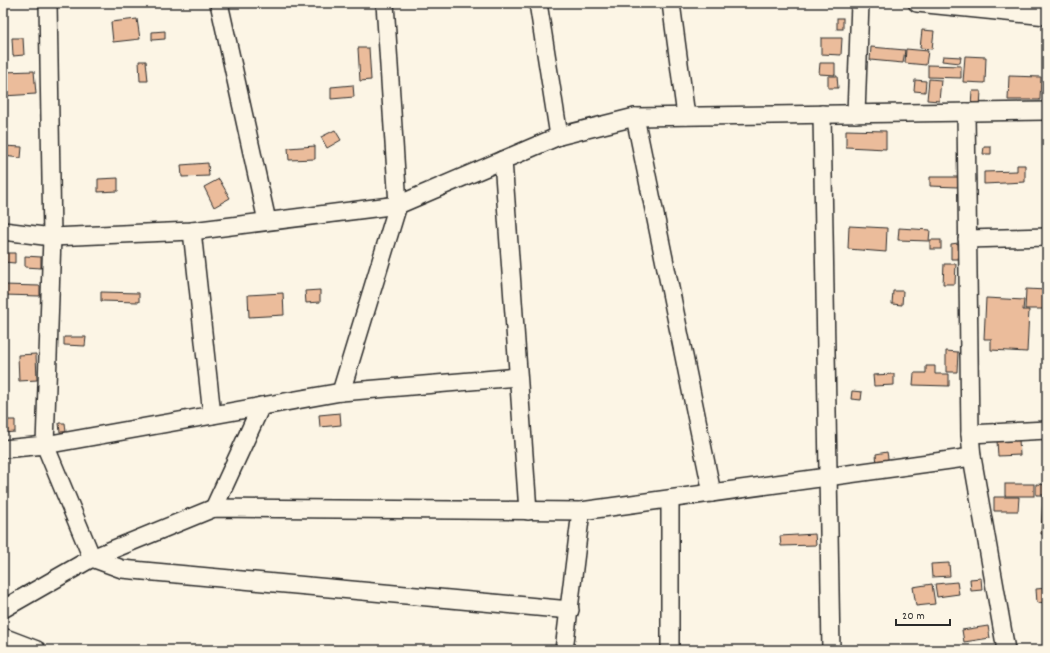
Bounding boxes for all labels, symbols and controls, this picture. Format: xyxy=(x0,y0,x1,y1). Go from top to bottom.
scale bar xyxy=(896,601,950,627)
text: 20 m xyxy=(902,608,925,625)

